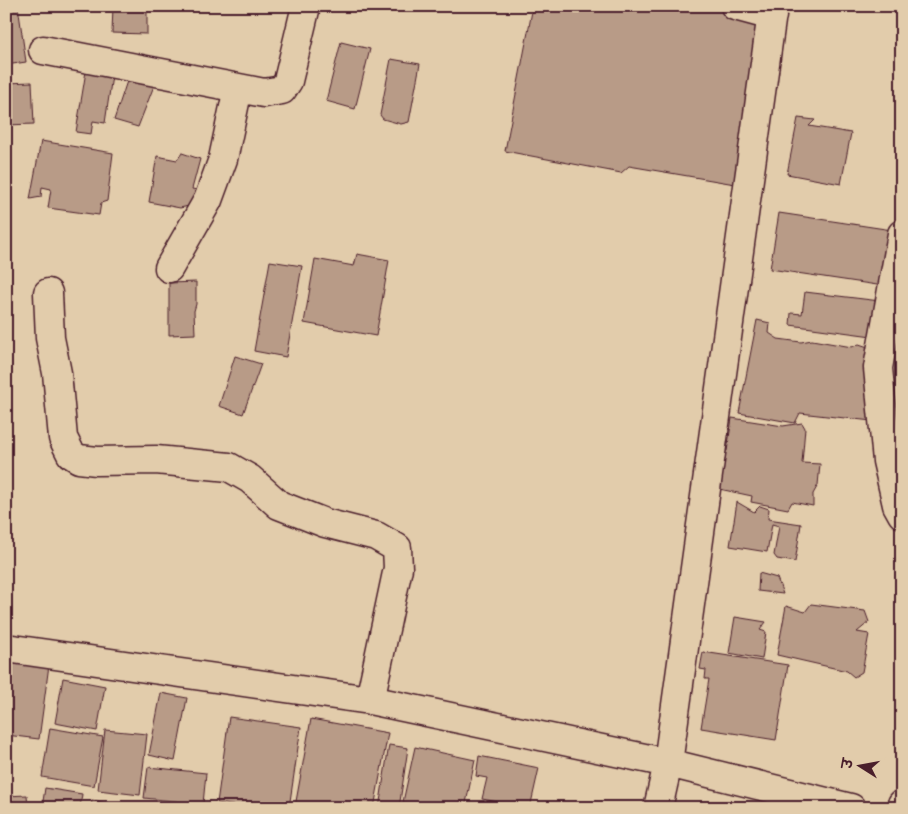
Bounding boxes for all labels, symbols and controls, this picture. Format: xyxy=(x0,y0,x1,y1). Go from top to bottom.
north arrow xyxy=(836,742,886,792)
text: उ xyxy=(838,756,857,772)

